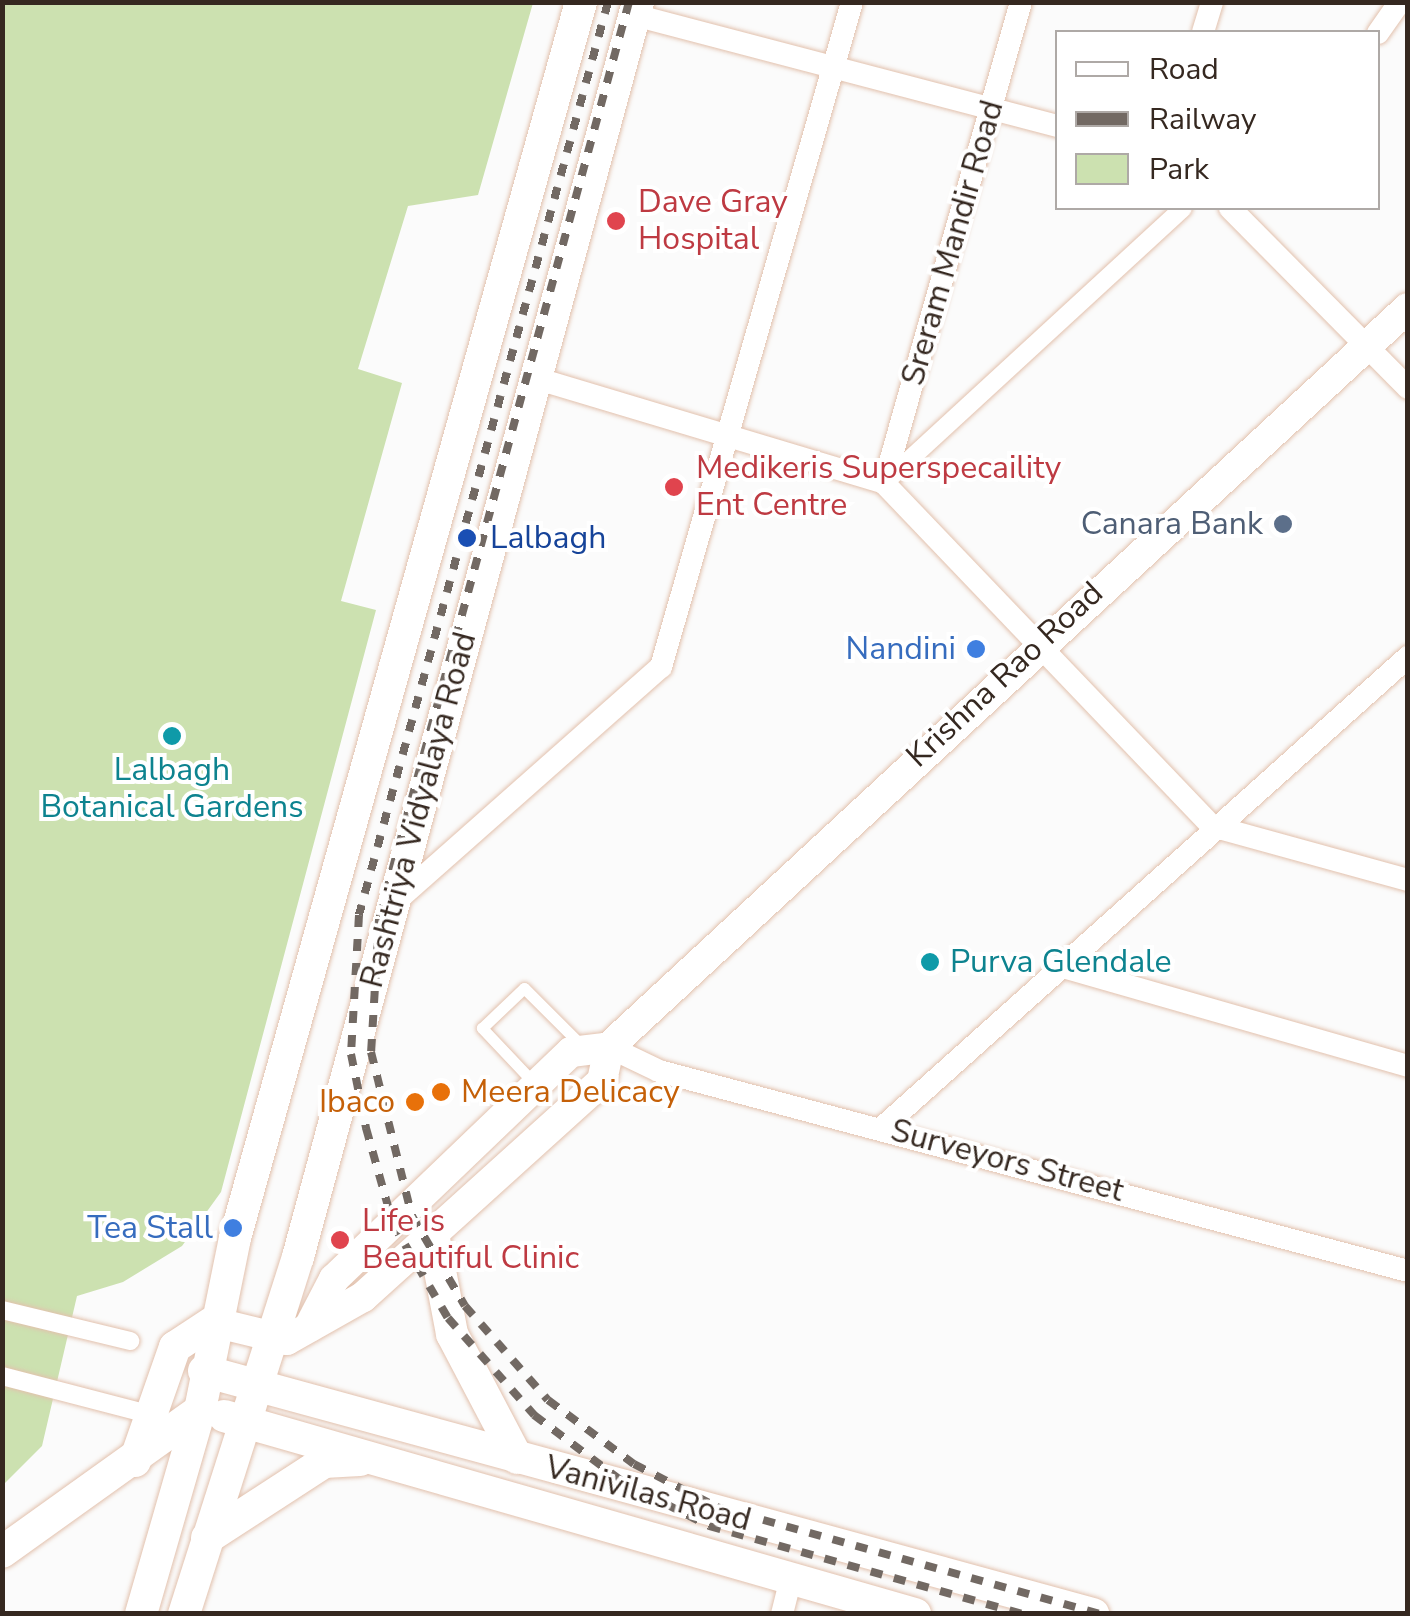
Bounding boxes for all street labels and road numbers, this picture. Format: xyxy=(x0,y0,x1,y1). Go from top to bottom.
street label: Sreram Mandir Road xyxy=(894,96,1012,390)
street label: Krishna Rao Road xyxy=(899,574,1111,776)
street label: Rashtriya Vidyalaya Road xyxy=(353,628,485,992)
street label: Surveyors Street xyxy=(886,1111,1128,1211)
street label: Vanivilas Road xyxy=(541,1448,755,1540)

